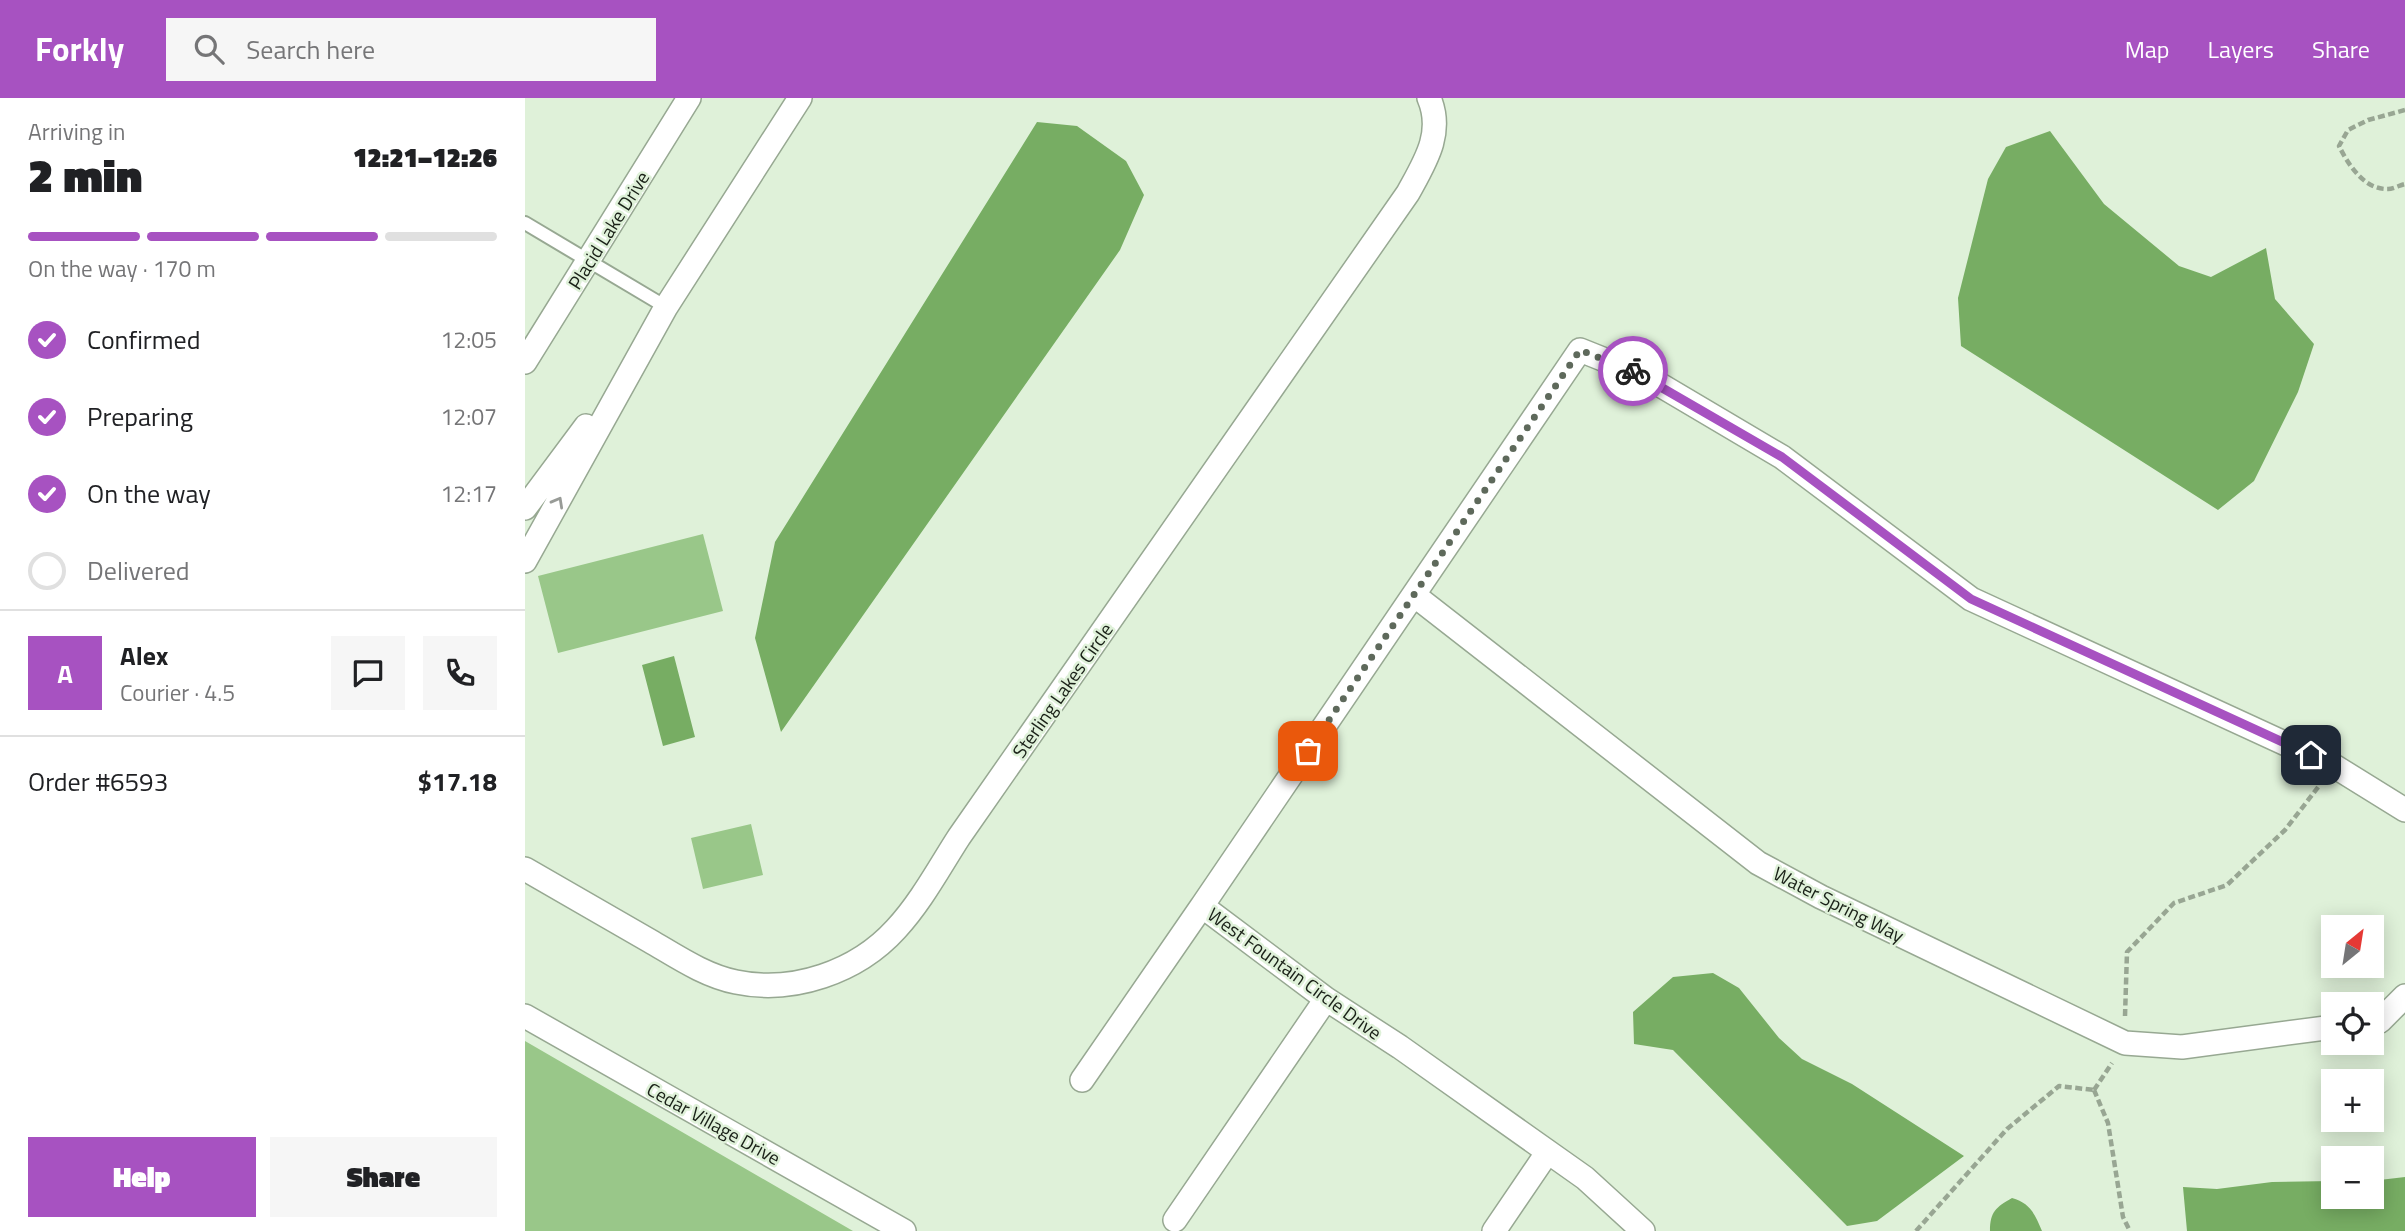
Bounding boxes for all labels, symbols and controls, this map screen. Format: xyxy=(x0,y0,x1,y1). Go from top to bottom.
search box xyxy=(166,18,656,81)
text: Forkly xyxy=(35,24,124,74)
icon: search xyxy=(190,30,228,68)
text: Search here xyxy=(246,30,375,69)
text: Map xyxy=(2125,31,2170,67)
text: Layers xyxy=(2208,31,2274,67)
text: Share xyxy=(2312,31,2370,67)
text: Arriving in xyxy=(28,114,125,149)
text: 12:21–12:26 xyxy=(353,138,497,177)
text: 2 min xyxy=(28,140,142,210)
street label: Placid Lake Drive xyxy=(560,165,656,295)
text: On the way · 170 m xyxy=(28,251,216,286)
text: Confirmed xyxy=(87,320,201,359)
icon: check xyxy=(28,321,66,359)
text: 12:05 xyxy=(440,322,497,357)
courier xyxy=(1598,336,1668,406)
icon: bike xyxy=(1614,352,1652,390)
text: Preparing xyxy=(87,397,193,436)
icon: check xyxy=(28,398,66,436)
text: 12:07 xyxy=(440,399,497,434)
text: On the way xyxy=(87,474,211,513)
icon: check xyxy=(28,475,66,513)
text: 12:17 xyxy=(440,476,497,511)
one-way arrow xyxy=(550,496,563,509)
text: Delivered xyxy=(87,551,190,590)
street label: Sterling Lakes Circle xyxy=(1005,617,1119,763)
text: Alex xyxy=(120,636,168,675)
button: chat xyxy=(331,636,405,710)
button: phone xyxy=(423,636,497,710)
text: A xyxy=(57,654,73,693)
text: Courier · 4.5 xyxy=(120,675,235,710)
pin xyxy=(1278,721,1338,781)
pin xyxy=(2281,725,2341,785)
icon: bag xyxy=(1289,732,1327,770)
icon: home xyxy=(2292,736,2330,774)
text: Order #6593 xyxy=(28,762,168,801)
text: $17.18 xyxy=(418,762,497,801)
street label: Water Spring Way xyxy=(1769,859,1909,949)
street label: West Fountain Circle Drive xyxy=(1202,900,1388,1046)
north arrow xyxy=(2321,915,2383,978)
map controls xyxy=(2321,915,2384,1209)
button: locate xyxy=(2321,992,2384,1055)
button: + xyxy=(2321,1069,2384,1132)
street label: Cedar Village Drive xyxy=(642,1074,786,1172)
button: Help xyxy=(28,1137,256,1217)
button: Share xyxy=(270,1137,497,1217)
button: − xyxy=(2321,1146,2384,1209)

